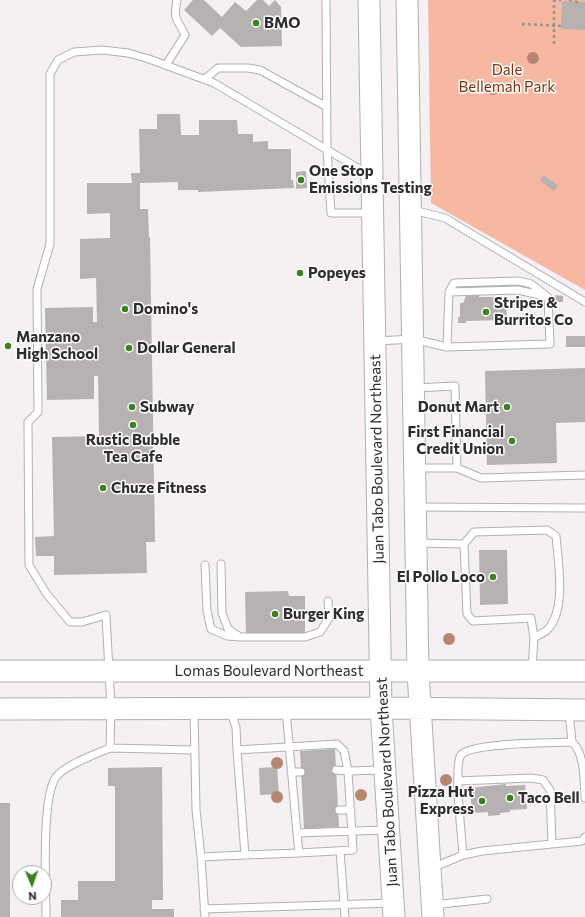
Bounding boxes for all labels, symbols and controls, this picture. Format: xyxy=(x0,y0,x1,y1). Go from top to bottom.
place label: BMO xyxy=(264,14,300,32)
marker: BMO xyxy=(251,18,261,28)
park label: Dale Bellemah Park xyxy=(459,61,555,96)
place label: One Stop Emissions Testing xyxy=(309,162,432,197)
marker: One Stop Emissions Testing xyxy=(296,175,306,185)
place label: Popeyes xyxy=(308,264,366,282)
marker: Popeyes xyxy=(295,268,305,278)
place label: Stripes & Burritos Co xyxy=(494,294,573,329)
place label: Domino's xyxy=(133,300,198,318)
marker: Domino's xyxy=(120,304,130,314)
marker: Stripes & Burritos Co xyxy=(481,307,491,317)
place label: Manzano High School xyxy=(16,328,98,363)
place label: Dollar General xyxy=(137,339,236,357)
marker: Manzano High School xyxy=(3,341,13,351)
marker: Dollar General xyxy=(124,343,134,353)
street label: Juan Tabo Boulevard Northeast xyxy=(366,354,388,564)
place label: Subway xyxy=(140,398,194,416)
place label: Donut Mart xyxy=(418,398,499,416)
marker: Subway xyxy=(127,402,137,412)
marker: Donut Mart xyxy=(502,402,512,412)
marker: Rustic Bubble Tea Cafe xyxy=(128,420,138,430)
place label: First Financial Credit Union xyxy=(408,423,504,458)
place label: Rustic Bubble Tea Cafe xyxy=(86,431,180,466)
marker: First Financial Credit Union xyxy=(507,436,517,446)
place label: Chuze Fitness xyxy=(111,479,207,497)
marker: Chuze Fitness xyxy=(98,483,108,493)
place label: El Pollo Loco xyxy=(397,568,485,586)
marker: El Pollo Loco xyxy=(488,572,498,582)
place label: Burger King xyxy=(283,605,364,623)
marker: Burger King xyxy=(270,609,280,619)
street label: Lomas Boulevard Northeast xyxy=(174,662,364,680)
street label: Juan Tabo Boulevard Northeast xyxy=(373,677,401,887)
place label: Pizza Hut Express xyxy=(408,783,474,818)
place label: Taco Bell xyxy=(518,789,580,807)
marker: Taco Bell xyxy=(505,793,515,803)
marker: Pizza Hut Express xyxy=(477,796,487,806)
north arrow xyxy=(12,865,52,905)
text: N xyxy=(28,890,37,903)

